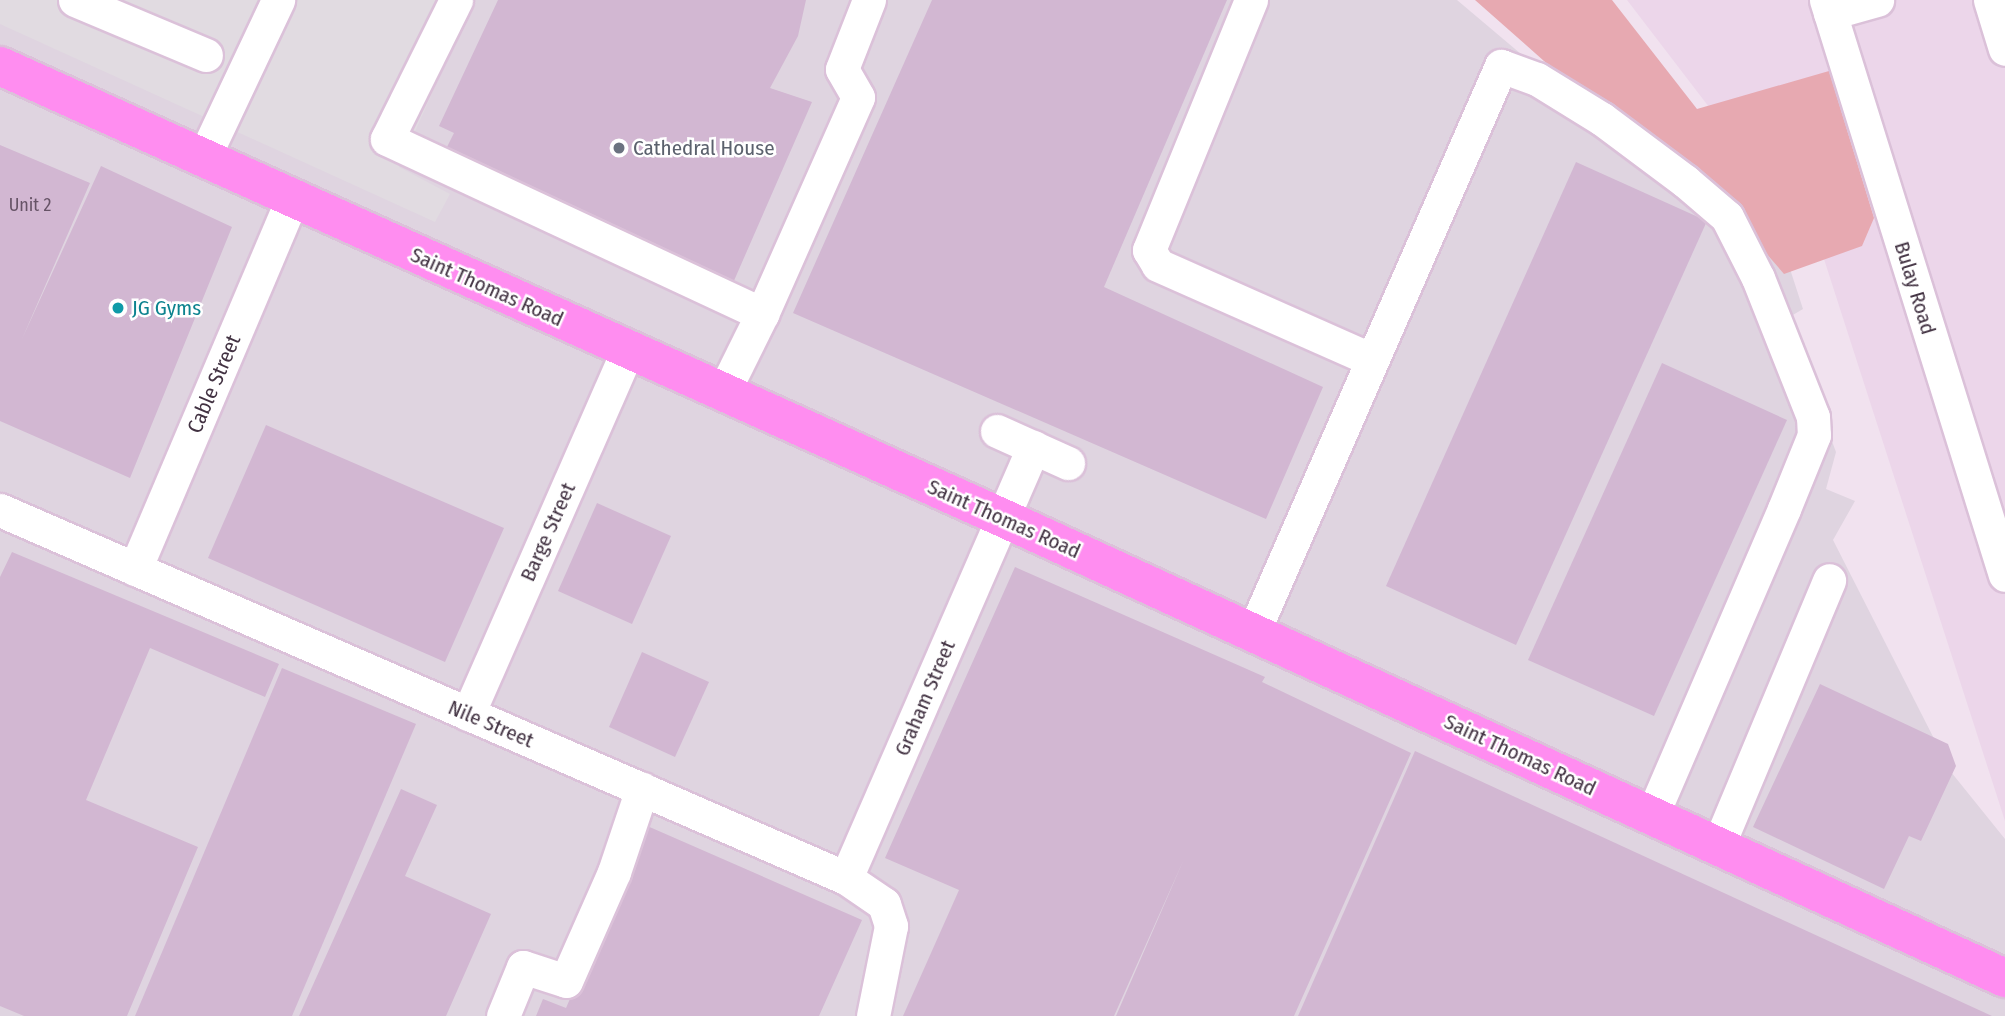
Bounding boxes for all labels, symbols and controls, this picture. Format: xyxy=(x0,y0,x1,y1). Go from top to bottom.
place label: Cathedral House xyxy=(633,135,775,161)
marker: Cathedral House xyxy=(611,140,627,156)
house number: Unit 2 xyxy=(9,194,51,216)
street label: Bulay Road xyxy=(1889,239,1941,337)
street label: Saint Thomas Road xyxy=(407,242,567,332)
place label: JG Gyms xyxy=(132,295,201,321)
marker: JG Gyms xyxy=(110,300,126,316)
street label: Cable Street xyxy=(182,331,246,437)
street label: Saint Thomas Road xyxy=(924,474,1084,564)
street label: Barge Street xyxy=(515,479,581,585)
street label: Graham Street xyxy=(889,636,961,760)
street label: Nile Street xyxy=(444,695,538,753)
street label: Saint Thomas Road xyxy=(1440,709,1600,801)

